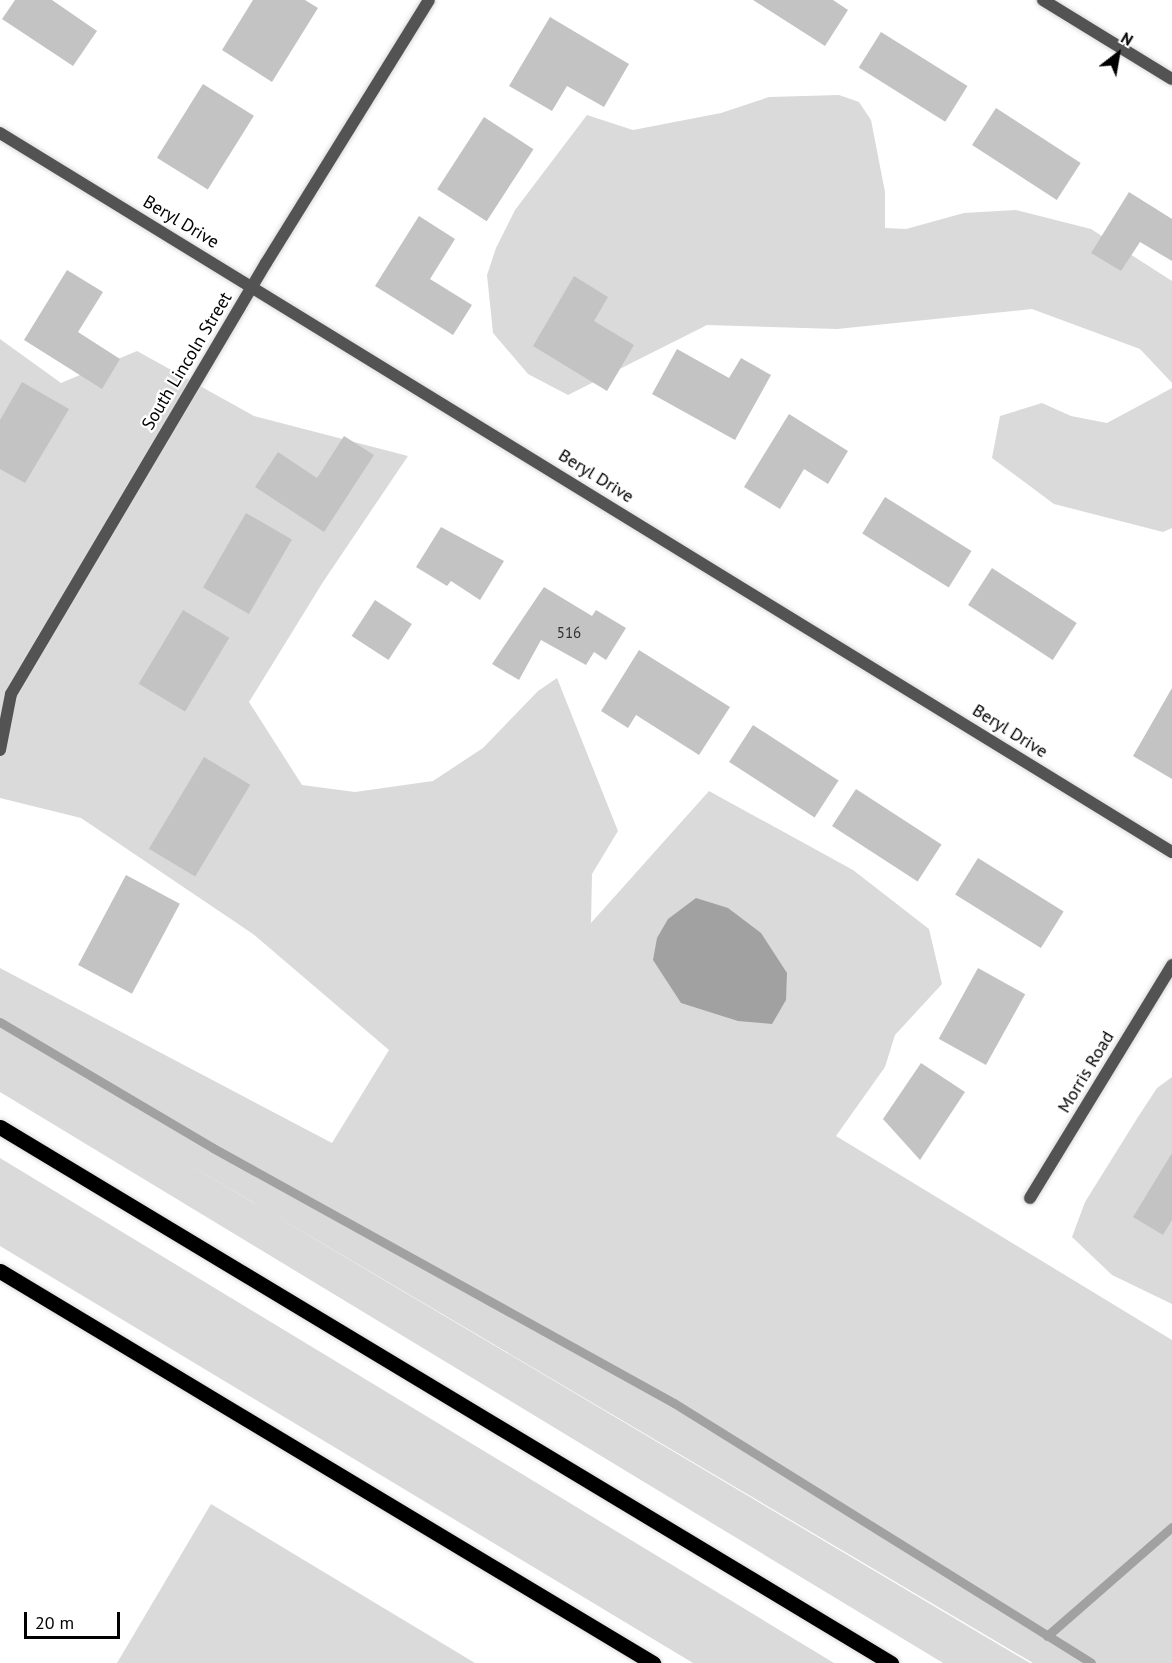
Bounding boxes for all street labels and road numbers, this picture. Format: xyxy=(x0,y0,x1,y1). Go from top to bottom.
street label: Beryl Drive xyxy=(139,191,223,253)
street label: South Lincoln Street xyxy=(137,288,237,434)
street label: Beryl Drive xyxy=(554,444,638,508)
street label: Beryl Drive xyxy=(968,699,1052,763)
street label: Morris Road xyxy=(1053,1027,1119,1117)

